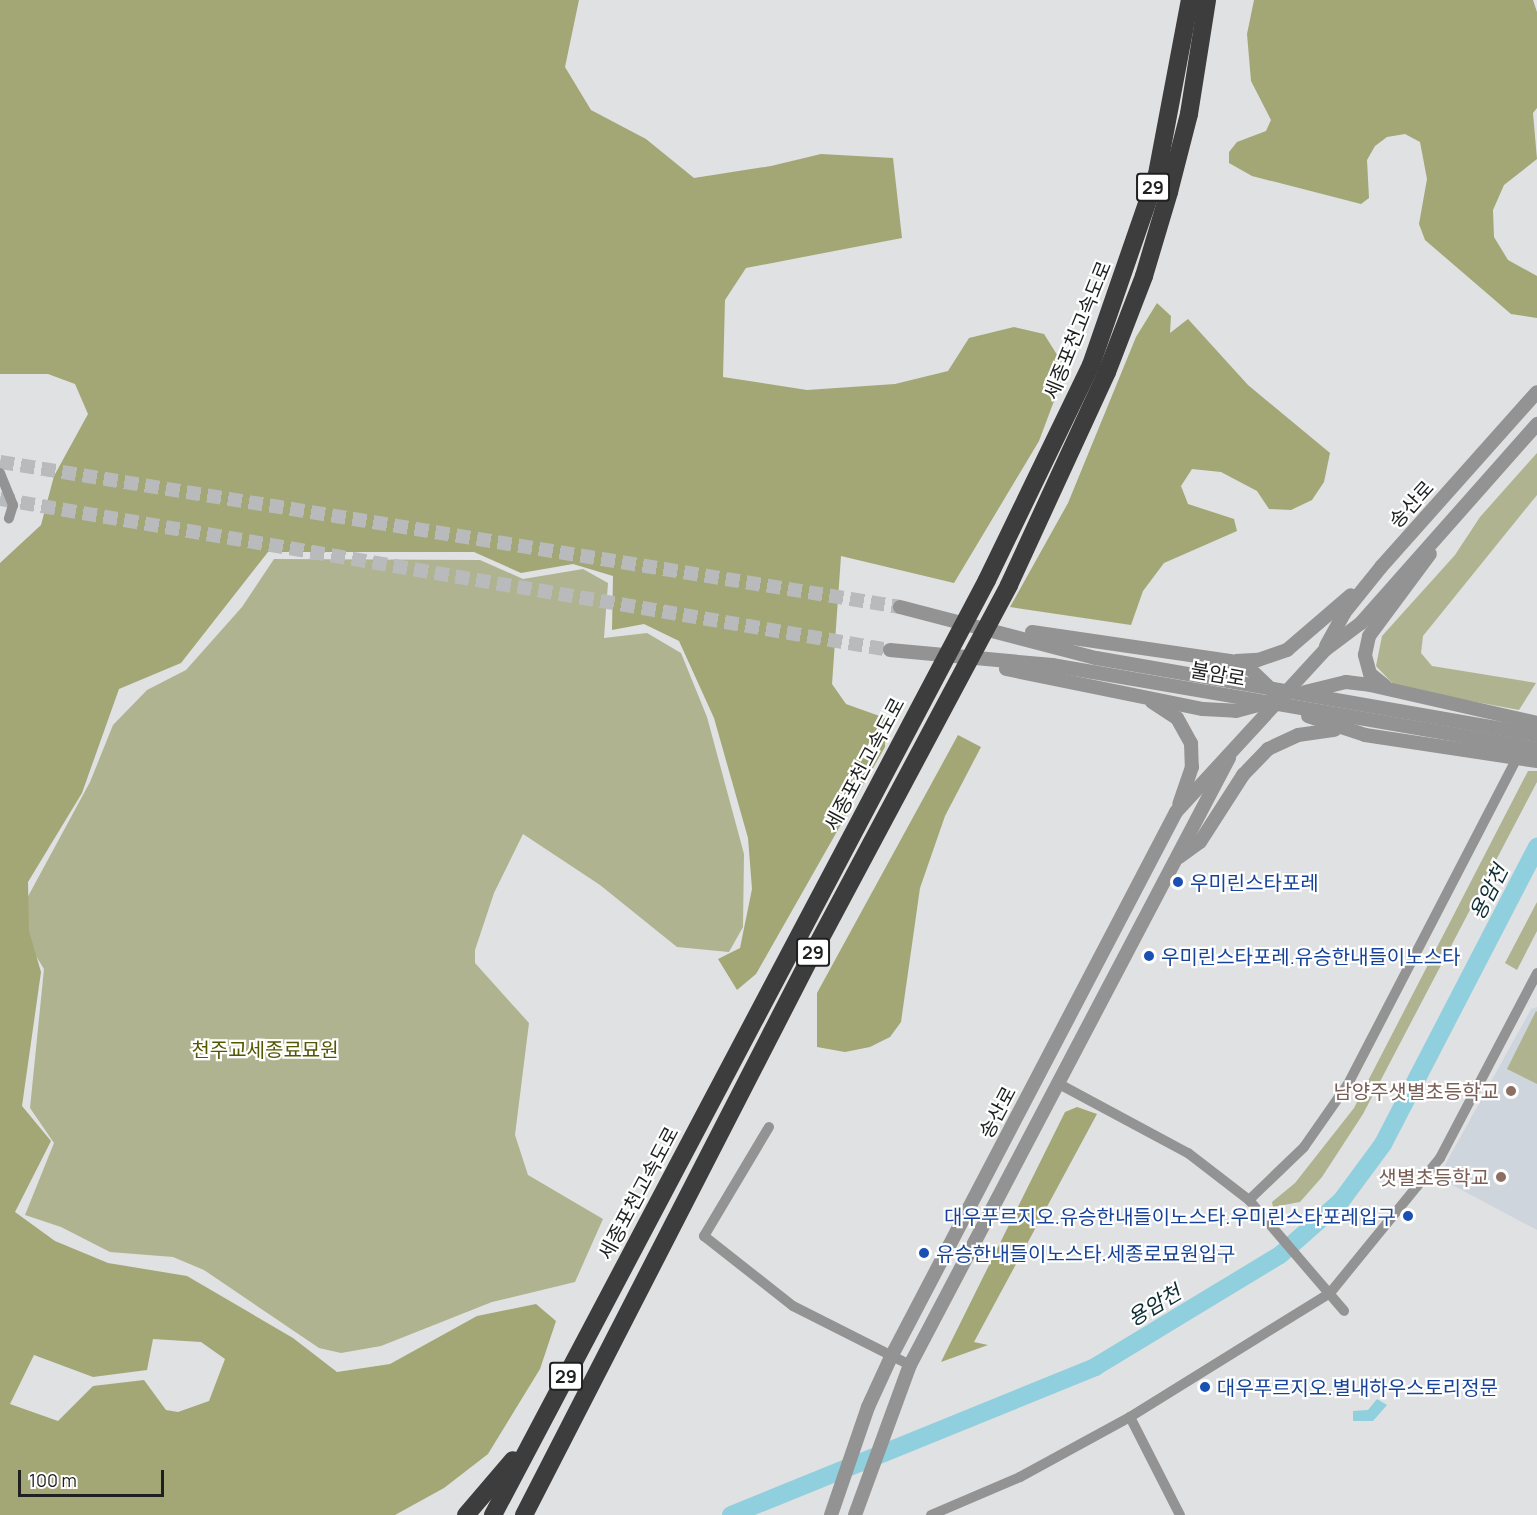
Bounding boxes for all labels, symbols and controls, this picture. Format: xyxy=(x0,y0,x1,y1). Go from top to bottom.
road number: 29 xyxy=(1135,172,1171,202)
street label: 세종포천고속도로 xyxy=(1038,257,1116,403)
street label: 송산로 xyxy=(1384,475,1438,533)
street label: 불암로 xyxy=(1189,657,1247,691)
street label: 세종포천고속도로 xyxy=(819,693,909,835)
water label: 용암천 xyxy=(1464,860,1512,924)
place label: 우미린스타포레 xyxy=(1190,870,1319,894)
marker: 우미린스타포레 xyxy=(1171,875,1185,889)
road number: 29 xyxy=(795,937,831,967)
place label: 우미린스타포레.유승한내들이노스타 xyxy=(1161,944,1460,968)
marker: 우미린스타포레.유승한내들이노스타 xyxy=(1142,949,1156,963)
park label: 천주교세종료묘원 xyxy=(191,1037,339,1061)
place label: 남양주샛별초등학교 xyxy=(1333,1079,1499,1103)
street label: 송산로 xyxy=(973,1082,1021,1142)
marker: 남양주샛별초등학교 xyxy=(1504,1084,1518,1098)
street label: 세종포천고속도로 xyxy=(593,1122,683,1264)
place label: 샛별초등학교 xyxy=(1379,1165,1489,1189)
marker: 샛별초등학교 xyxy=(1494,1170,1508,1184)
place label: 대우푸르지오.유승한내들이노스타.우미린스타포레입구 xyxy=(944,1204,1396,1228)
marker: 대우푸르지오.유승한내들이노스타.우미린스타포레입구 xyxy=(1401,1209,1415,1223)
place label: 유승한내들이노스타.세종로묘원입구 xyxy=(936,1241,1235,1265)
marker: 유승한내들이노스타.세종로묘원입구 xyxy=(917,1246,931,1260)
water label: 용암천 xyxy=(1123,1279,1185,1331)
road number: 29 xyxy=(548,1361,584,1391)
place label: 대우푸르지오.별내하우스토리정문 xyxy=(1217,1375,1498,1399)
marker: 대우푸르지오.별내하우스토리정문 xyxy=(1198,1380,1212,1394)
scale bar xyxy=(21,1458,166,1496)
text: 100 m xyxy=(29,1468,77,1492)

